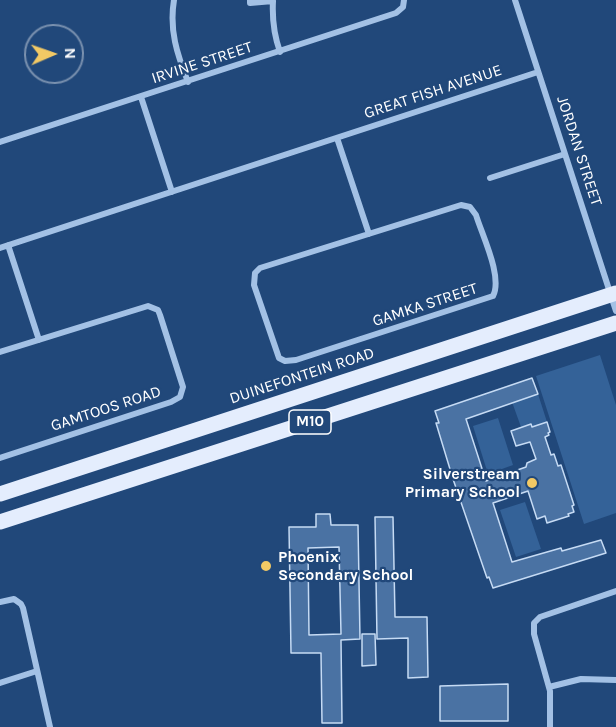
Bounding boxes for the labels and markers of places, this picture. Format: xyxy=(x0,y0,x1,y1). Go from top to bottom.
place label: Silverstream Primary School xyxy=(405,464,520,502)
marker: Silverstream Primary School xyxy=(525,476,539,490)
place label: Phoenix Secondary School xyxy=(278,547,413,585)
marker: Phoenix Secondary School xyxy=(259,559,273,573)

